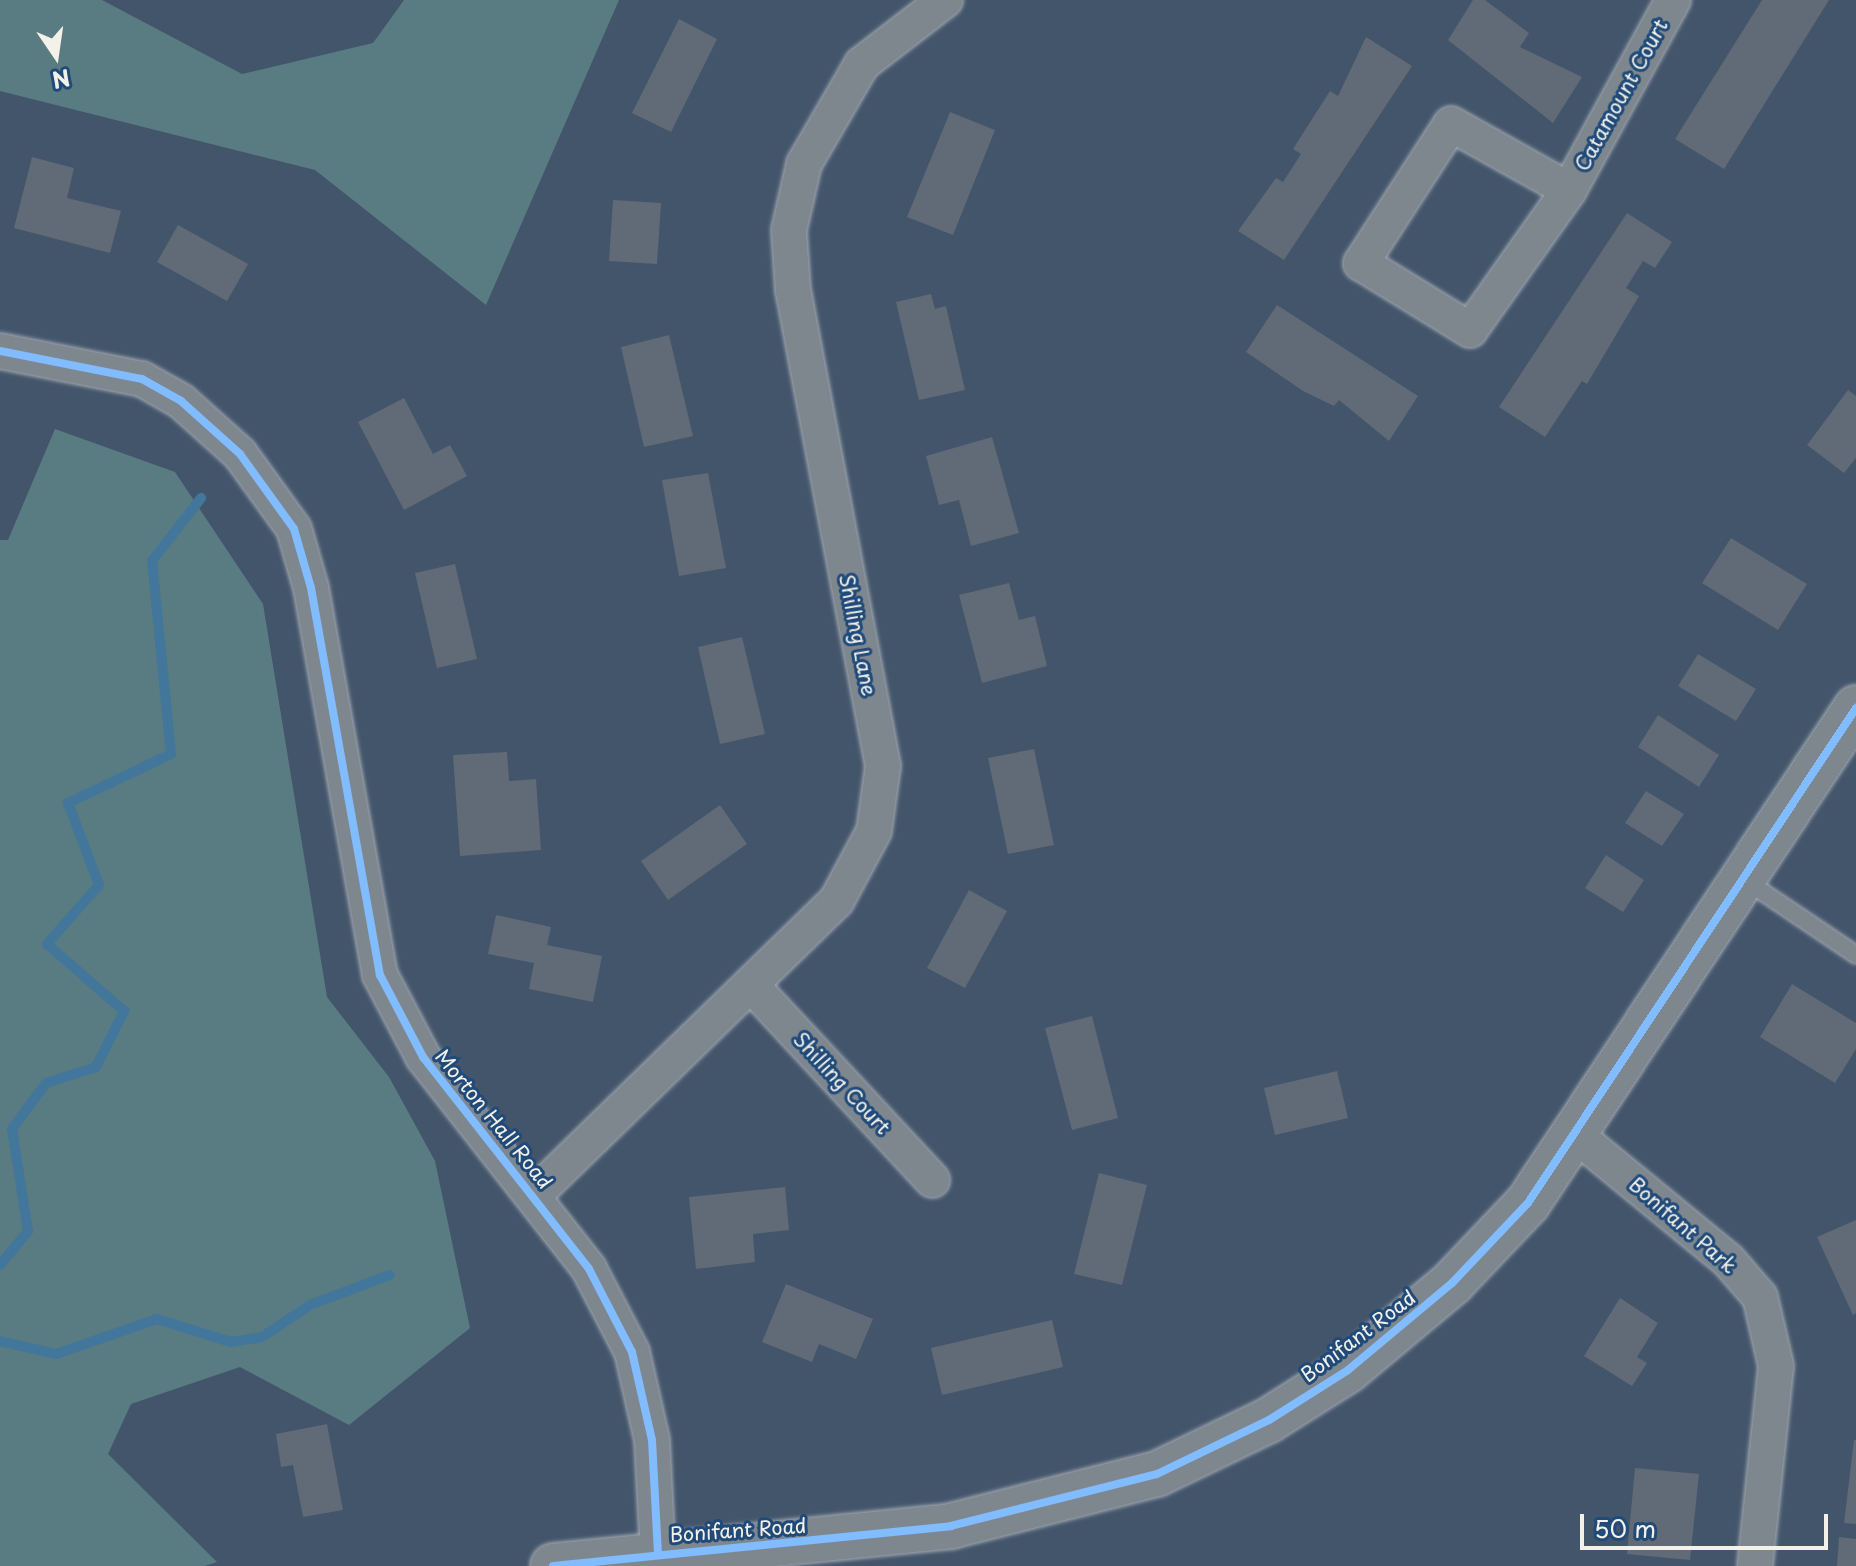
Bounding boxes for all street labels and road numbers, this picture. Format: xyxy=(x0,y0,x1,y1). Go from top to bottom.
street label: Catamount Court xyxy=(1569,15,1673,175)
street label: Shilling Lane xyxy=(834,572,882,698)
street label: Shilling Court xyxy=(788,1027,896,1139)
street label: Morton Hall Road xyxy=(431,1045,557,1193)
street label: Bonifant Park xyxy=(1625,1172,1741,1278)
street label: Bonifant Road xyxy=(1296,1285,1420,1387)
street label: Bonifant Road xyxy=(669,1513,807,1547)

